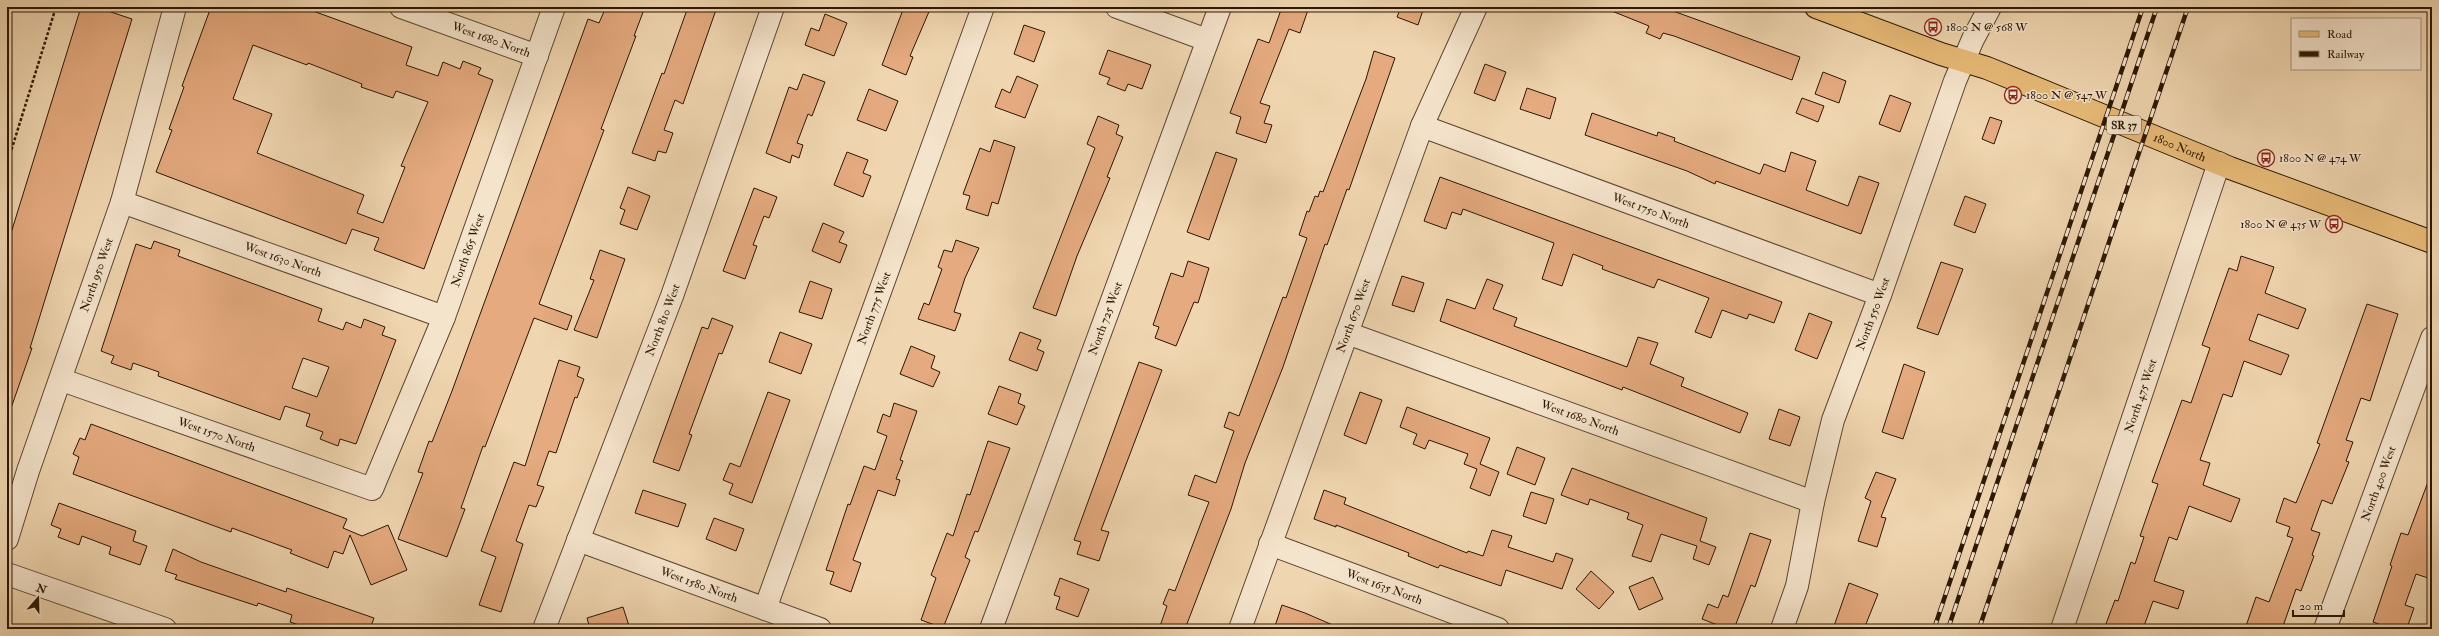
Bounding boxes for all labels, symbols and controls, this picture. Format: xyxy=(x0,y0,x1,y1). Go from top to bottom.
bus stop icon: 1800 N @ 568 W xyxy=(1923,17,1943,37)
street label: West 1680 North xyxy=(449,18,533,61)
legend xyxy=(2291,18,2421,70)
place label: 1800 N @ 568 W xyxy=(1946,20,2028,35)
text: Road xyxy=(2327,27,2352,42)
text: Railway xyxy=(2327,47,2365,62)
bus stop icon: 1800 N @ 547 W xyxy=(2003,85,2023,105)
place label: 1800 N @ 547 W xyxy=(2026,88,2108,103)
road number: SR 37 xyxy=(2107,116,2141,134)
street label: 1800 North xyxy=(2151,130,2209,165)
bus stop icon: 1800 N @ 474 W xyxy=(2256,148,2276,168)
place label: 1800 N @ 474 W xyxy=(2279,151,2362,166)
street label: West 1750 North xyxy=(1609,189,1692,232)
street label: North 865 West xyxy=(448,211,488,289)
bus stop icon: 1800 N @ 435 W xyxy=(2324,214,2344,234)
place label: 1800 N @ 435 W xyxy=(2240,217,2322,232)
street label: North 950 West xyxy=(77,236,116,314)
street label: West 1630 North xyxy=(241,238,324,280)
street label: North 775 West xyxy=(854,270,894,347)
street label: North 550 West xyxy=(1852,275,1893,352)
street label: North 670 West xyxy=(1333,277,1374,355)
street label: North 725 West xyxy=(1085,280,1126,357)
street label: North 810 West xyxy=(642,282,683,358)
street label: North 475 West xyxy=(2121,357,2160,435)
street label: West 1680 North xyxy=(1538,396,1622,439)
street label: West 1570 North xyxy=(175,414,258,455)
street label: North 400 West xyxy=(2358,444,2399,523)
street label: West 1580 North xyxy=(657,563,741,606)
street label: West 1635 North xyxy=(1343,565,1425,608)
north arrow xyxy=(18,578,58,618)
text: N xyxy=(33,581,49,597)
scale bar xyxy=(2293,592,2344,618)
text: 20 m xyxy=(2299,599,2324,614)

